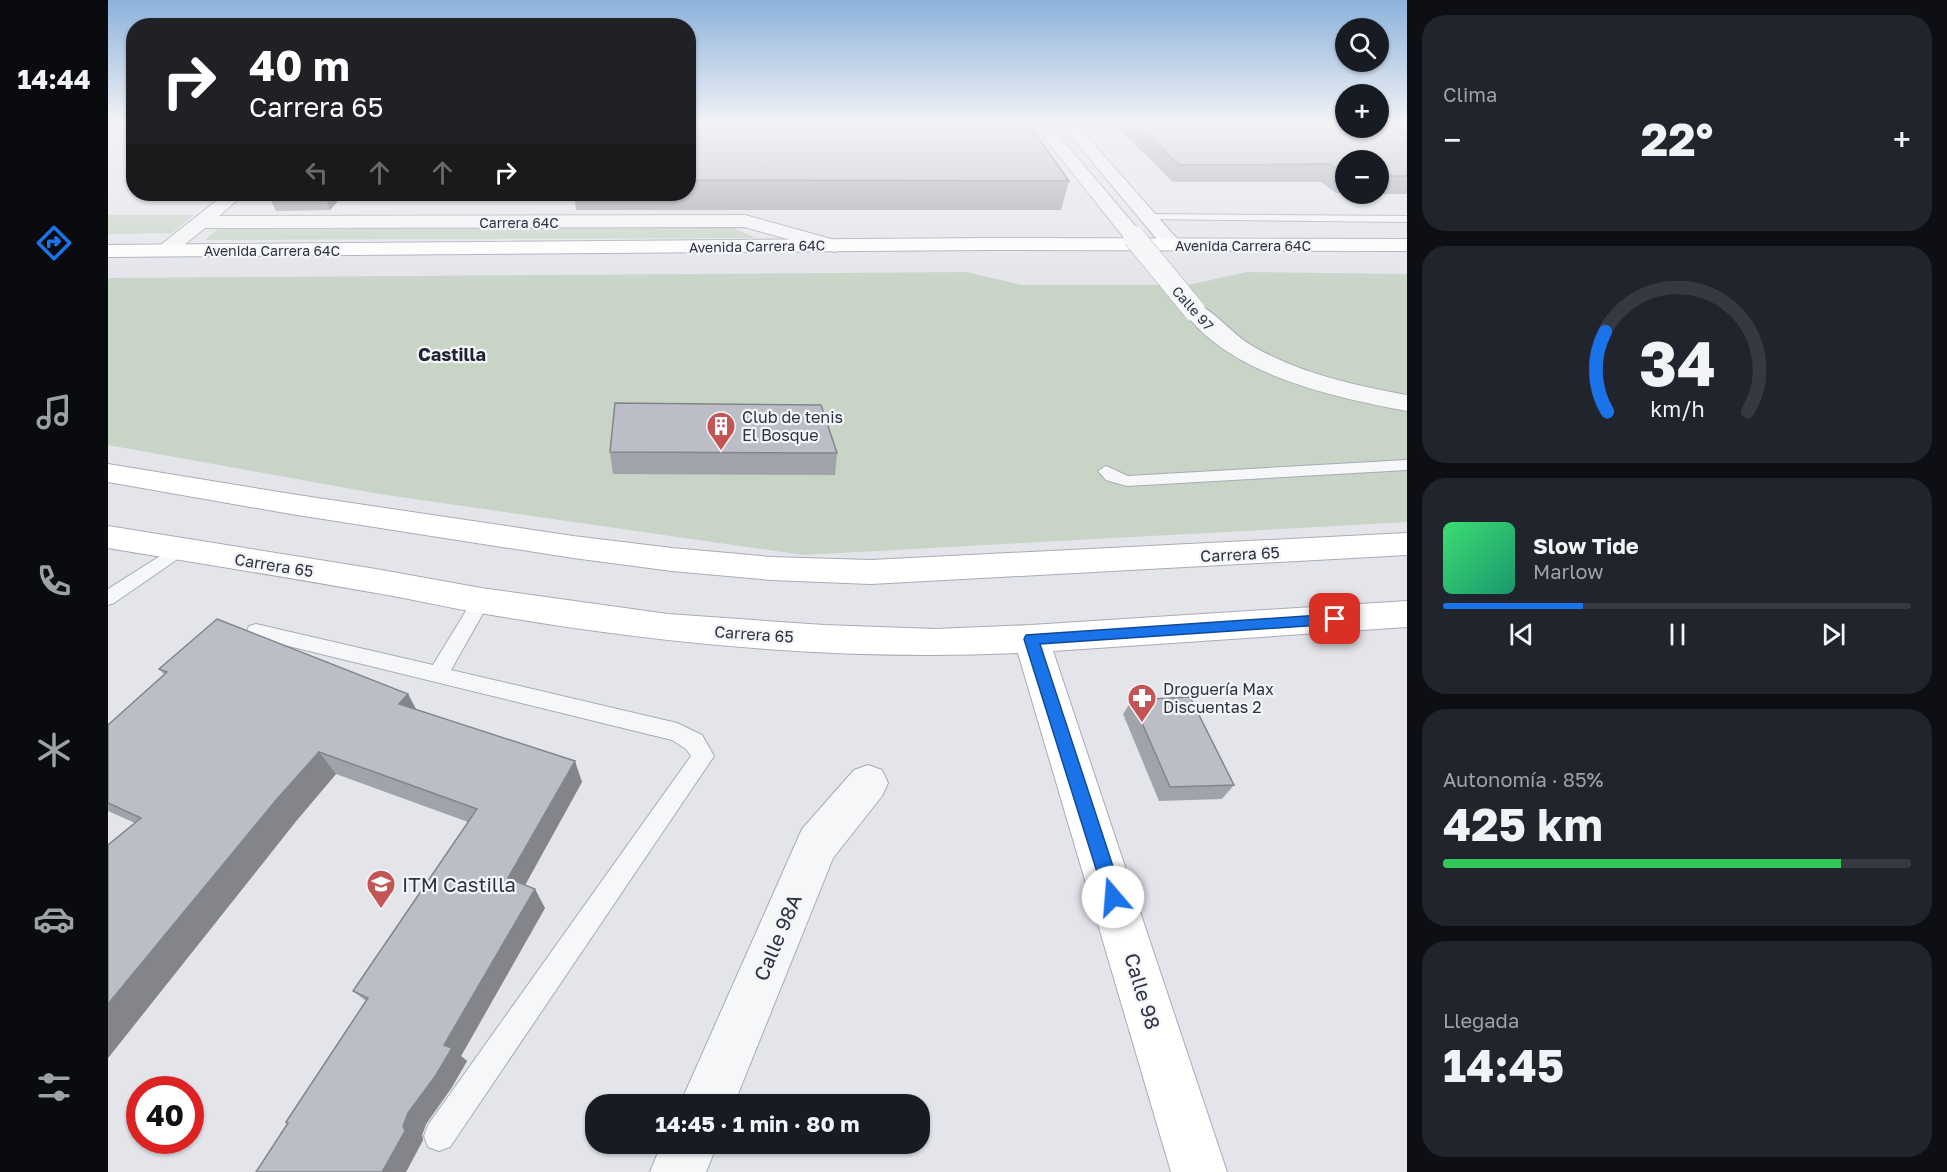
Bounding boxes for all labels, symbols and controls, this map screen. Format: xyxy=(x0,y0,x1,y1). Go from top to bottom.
map controls xyxy=(1335,18,1389,204)
button: search xyxy=(1335,18,1389,72)
text: 40 m xyxy=(249,40,350,90)
icon: right xyxy=(150,42,228,120)
text: 14:44 xyxy=(17,63,91,95)
text: Clima xyxy=(1443,82,1497,106)
button: + xyxy=(1335,84,1389,138)
text: Carrera 65 xyxy=(249,91,383,123)
text: 22° xyxy=(1641,112,1713,166)
text: − xyxy=(1443,120,1461,159)
text: + xyxy=(1893,120,1911,159)
button: − xyxy=(1335,150,1389,204)
icon: left xyxy=(300,156,333,189)
icon: ahead xyxy=(363,156,396,189)
icon: ahead xyxy=(426,156,459,189)
icon: right xyxy=(489,156,522,189)
street label: Carrera 64C xyxy=(479,214,559,231)
icon: directions xyxy=(33,222,75,264)
street label: Avenida Carrera 64C xyxy=(689,236,825,256)
street label: Avenida Carrera 64C xyxy=(1175,237,1311,254)
street label: Avenida Carrera 64C xyxy=(204,242,340,259)
street label: Calle 97 xyxy=(1169,282,1217,334)
text: 34 xyxy=(1638,325,1716,400)
district label: Castilla xyxy=(418,343,486,365)
icon: music xyxy=(33,391,75,433)
text: km/h xyxy=(1650,396,1704,422)
place label: Club de tenis El Bosque xyxy=(742,407,843,445)
building icon: Club de tenis El Bosque xyxy=(705,410,737,452)
text: Slow Tide xyxy=(1533,532,1639,559)
street label: Carrera 65 xyxy=(1200,542,1280,566)
street label: Carrera 65 xyxy=(233,549,315,581)
text: Marlow xyxy=(1533,559,1604,583)
icon: phone xyxy=(33,560,75,602)
pin xyxy=(1309,593,1360,644)
icon: arrive xyxy=(1318,602,1351,635)
icon: previous xyxy=(1505,618,1538,651)
icon: pause xyxy=(1661,618,1694,651)
icon: next xyxy=(1817,618,1850,651)
street label: Carrera 65 xyxy=(714,621,794,647)
place label: Droguería Max Discuentas 2 xyxy=(1163,679,1274,717)
pharmacy icon: Droguería Max Discuentas 2 xyxy=(1126,682,1158,724)
icon: climate xyxy=(33,729,75,771)
text: Autonomía · 85% xyxy=(1443,767,1603,791)
text: 425 km xyxy=(1443,797,1603,851)
position arrow xyxy=(1081,865,1145,929)
school or university icon: ITM Castilla xyxy=(365,868,397,910)
place label: ITM Castilla xyxy=(402,872,516,896)
street label: Calle 98A xyxy=(748,890,806,984)
icon: car xyxy=(33,898,75,940)
street label: Calle 98 xyxy=(1120,950,1166,1032)
text: Llegada xyxy=(1443,1008,1519,1032)
text: 14:45 xyxy=(1443,1038,1564,1092)
icon: filters xyxy=(33,1066,75,1108)
speed limit sign: 40 xyxy=(126,1076,204,1154)
text: 14:45 · 1 min · 80 m xyxy=(656,1110,859,1137)

